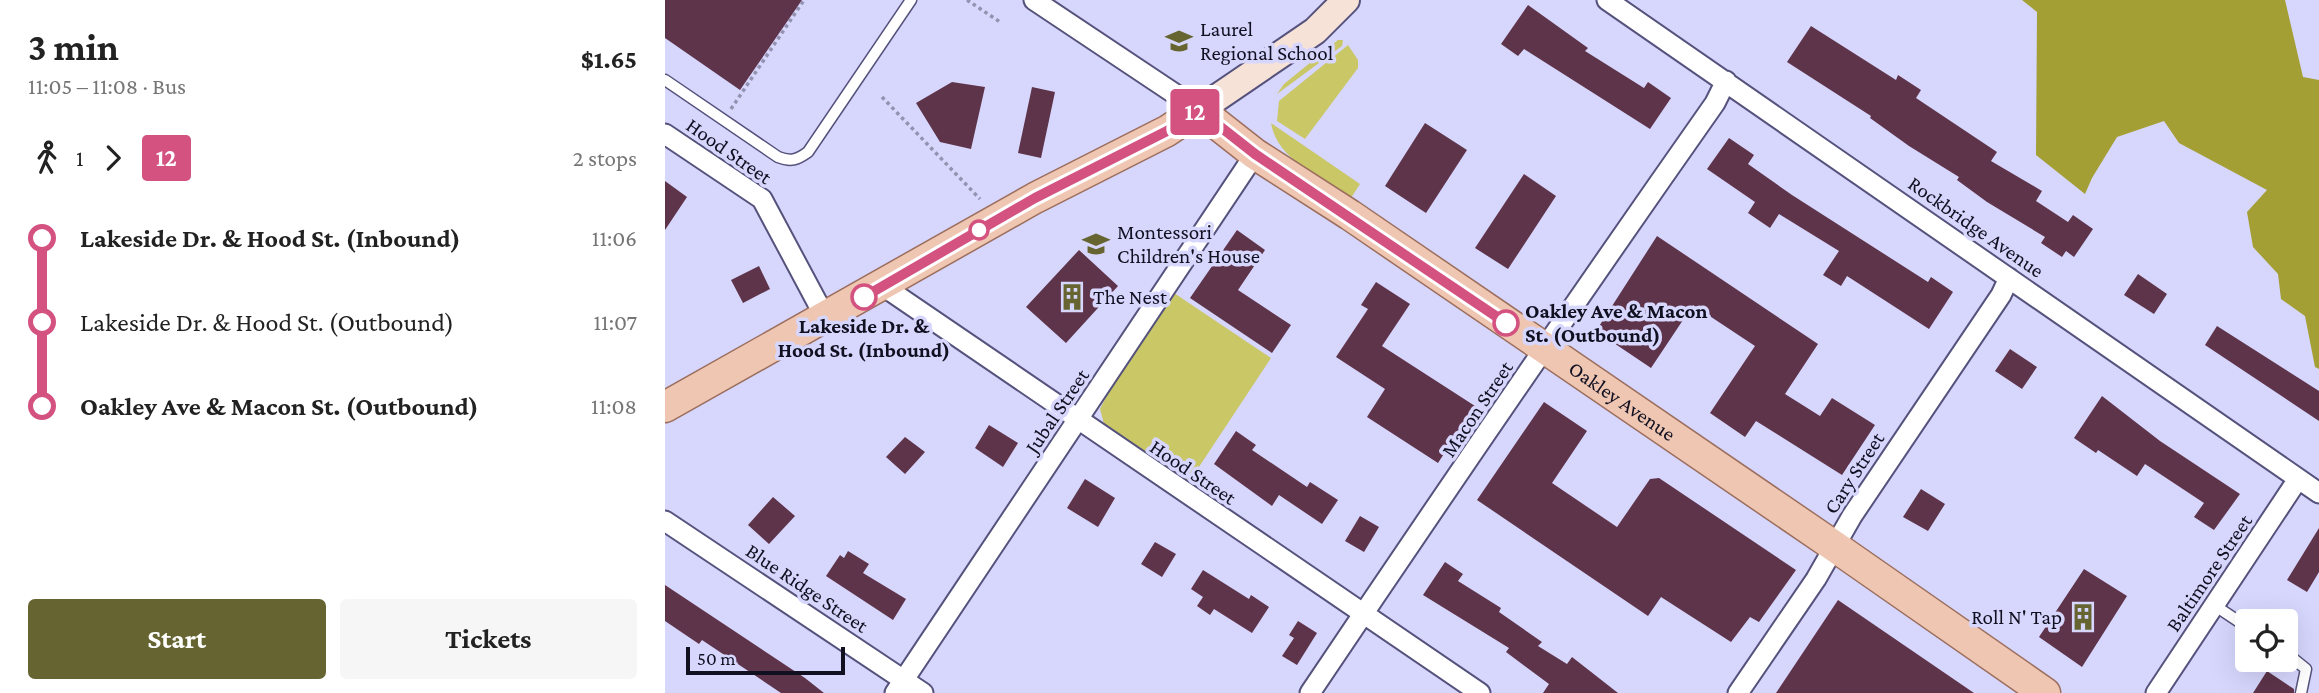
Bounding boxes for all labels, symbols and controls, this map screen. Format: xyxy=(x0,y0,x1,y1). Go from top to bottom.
place label: Laurel Regional School xyxy=(1200,17,1333,65)
text: 3 min xyxy=(28,26,119,68)
school or university icon: Laurel Regional School xyxy=(1164,26,1194,56)
text: $1.65 xyxy=(581,45,637,74)
text: 11:05 – 11:08 · Bus xyxy=(28,73,186,99)
line badge: 12 xyxy=(1163,89,1227,135)
text: 12 xyxy=(1184,98,1206,125)
street label: Hood Street xyxy=(682,113,777,190)
icon: walk xyxy=(28,139,66,177)
icon: forward xyxy=(94,139,132,177)
text: 12 xyxy=(156,144,177,171)
text: 1 xyxy=(76,145,84,171)
text: 2 stops xyxy=(573,145,637,171)
street label: Rockbridge Avenue xyxy=(1904,171,2048,283)
unlabelled marker xyxy=(969,220,989,240)
place label: Montessori Children's House xyxy=(1117,220,1260,268)
text: Lakeside Dr. & Hood St. (Inbound) xyxy=(80,224,461,253)
text: 11:06 xyxy=(592,225,637,251)
school or university icon: Montessori Children's House xyxy=(1081,229,1111,259)
building icon: The Nest xyxy=(1057,282,1087,312)
marker: Lakeside Dr. & Hood St. (Inbound) xyxy=(851,284,877,310)
place label: The Nest xyxy=(1093,285,1168,309)
place label: Oakley Ave & Macon St. (Outbound) xyxy=(1525,299,1707,347)
text: Lakeside Dr. & Hood St. (Outbound) xyxy=(80,308,454,337)
text: 11:07 xyxy=(593,309,637,335)
marker: Oakley Ave & Macon St. (Outbound) xyxy=(1493,310,1519,336)
place label: Lakeside Dr. & Hood St. (Inbound) xyxy=(778,314,950,362)
street label: Macon Street xyxy=(1436,356,1518,462)
street label: Oakley Avenue xyxy=(1564,356,1680,446)
street label: Jubal Street xyxy=(1019,363,1095,459)
text: Oakley Ave & Macon St. (Outbound) xyxy=(80,392,479,421)
text: 11:08 xyxy=(591,393,637,419)
street label: Cary Street xyxy=(1819,427,1890,518)
street label: Hood Street xyxy=(1145,434,1242,510)
street label: Baltimore Street xyxy=(2161,509,2258,636)
street label: Blue Ridge Street xyxy=(741,538,873,638)
button: Start xyxy=(28,599,326,679)
button: Tickets xyxy=(340,599,637,679)
building icon: Roll N' Tap xyxy=(2068,602,2098,632)
place label: Roll N' Tap xyxy=(1971,605,2062,629)
map controls xyxy=(2235,609,2298,672)
button: locate xyxy=(2235,609,2298,672)
scale bar xyxy=(686,644,845,676)
text: 50 m xyxy=(697,648,736,669)

